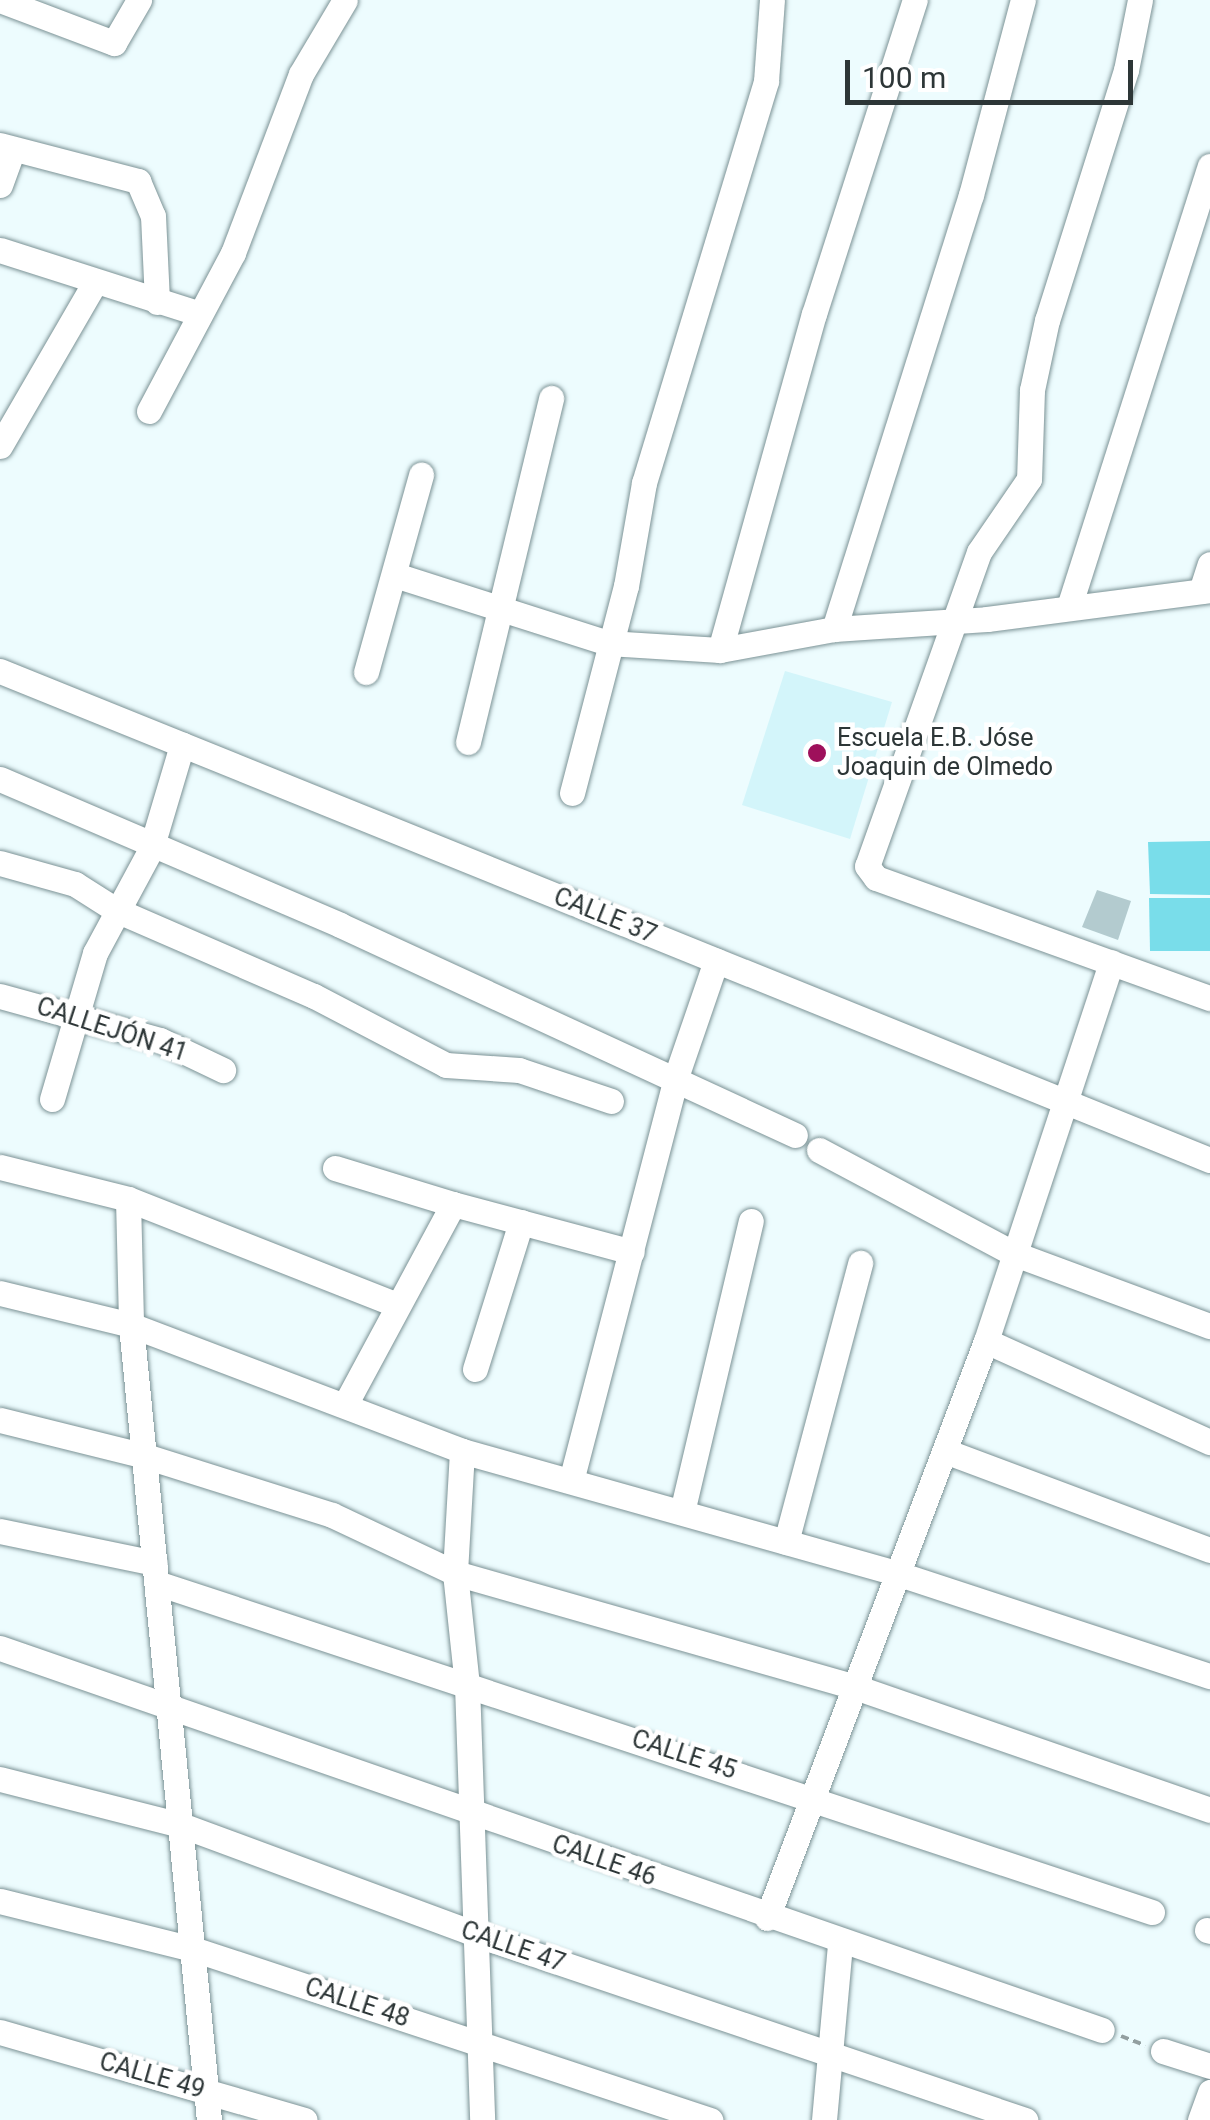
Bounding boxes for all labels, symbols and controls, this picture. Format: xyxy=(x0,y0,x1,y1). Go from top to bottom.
scale bar xyxy=(850,40,1138,102)
text: 100 m xyxy=(862,60,946,95)
place label: Escuela E.B. Jóse Joaquin de Olmedo xyxy=(837,724,1053,783)
marker: Escuela E.B. Jóse Joaquin de Olmedo xyxy=(806,742,828,764)
street label: CALLE 37 xyxy=(549,882,661,950)
street label: CALLEJÓN 41 xyxy=(33,991,191,1069)
street label: CALLE 45 xyxy=(628,1724,740,1786)
street label: CALLE 46 xyxy=(548,1829,660,1893)
street label: CALLE 47 xyxy=(457,1915,569,1979)
street label: CALLE 48 xyxy=(301,1972,413,2034)
street label: CALLE 49 xyxy=(96,2047,208,2105)

